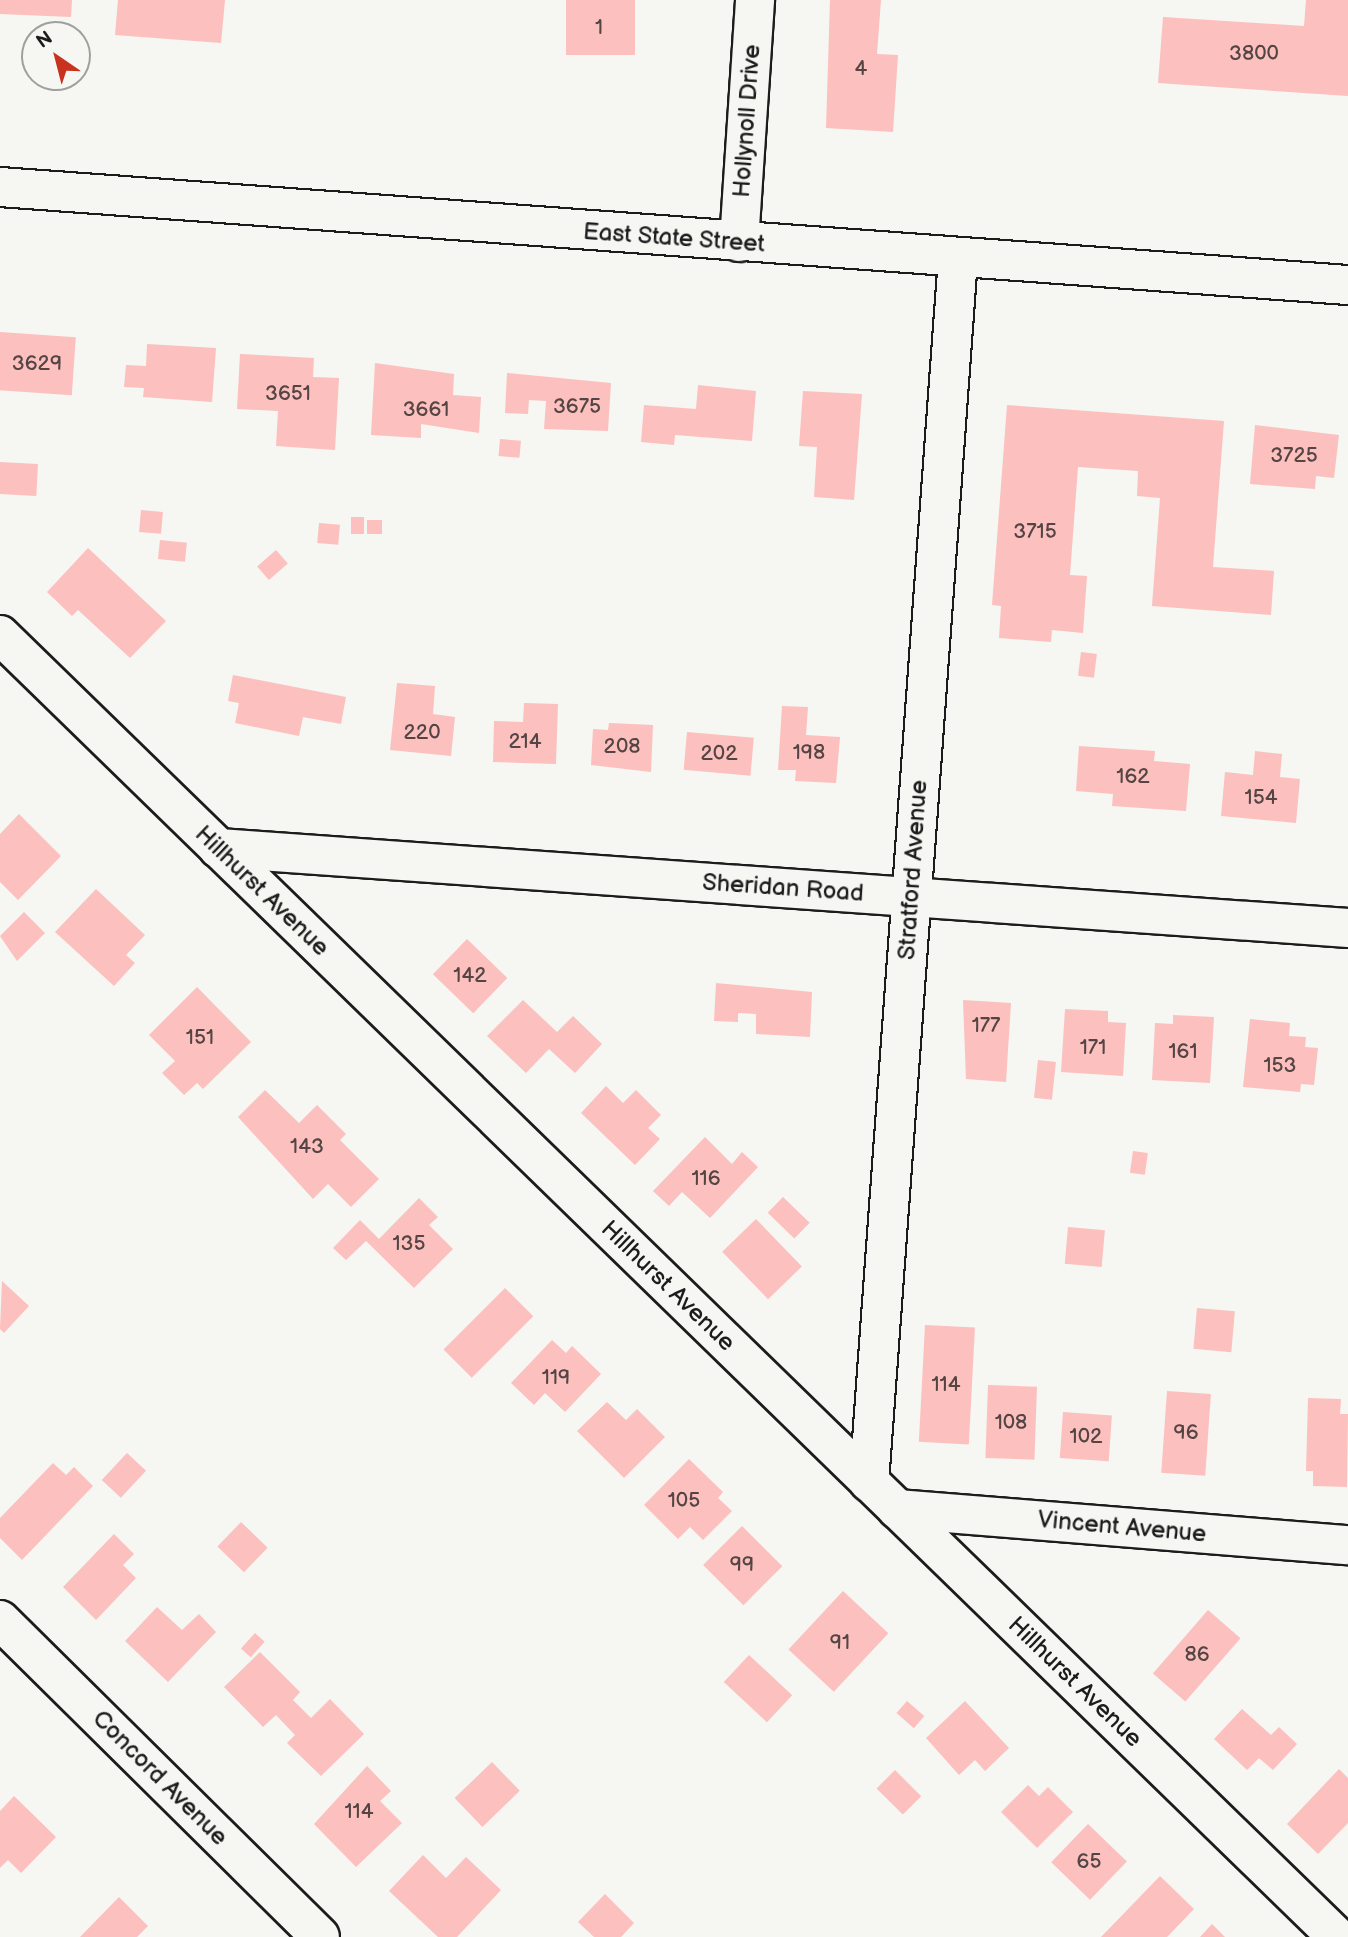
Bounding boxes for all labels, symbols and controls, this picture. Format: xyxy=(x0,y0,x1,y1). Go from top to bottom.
house number: 1 xyxy=(595,15,603,41)
north arrow xyxy=(21,21,91,91)
text: N xyxy=(32,27,57,54)
house number: 3800 xyxy=(1229,41,1279,67)
street label: Hollynoll Drive xyxy=(727,43,767,199)
house number: 4 xyxy=(855,56,867,82)
street label: East State Street xyxy=(582,217,766,259)
house number: 3629 xyxy=(12,351,62,377)
house number: 3651 xyxy=(265,381,311,407)
house number: 3675 xyxy=(553,394,601,420)
house number: 3661 xyxy=(403,397,449,423)
house number: 3725 xyxy=(1270,443,1318,469)
house number: 3715 xyxy=(1013,519,1057,545)
house number: 220 xyxy=(403,720,441,746)
house number: 214 xyxy=(508,729,542,755)
house number: 208 xyxy=(604,734,640,760)
house number: 198 xyxy=(793,740,825,766)
house number: 202 xyxy=(700,741,738,767)
house number: 162 xyxy=(1116,764,1150,790)
street label: Stratford Avenue xyxy=(892,779,934,961)
house number: 154 xyxy=(1245,785,1277,811)
street label: Hillhurst Avenue xyxy=(189,820,335,962)
street label: Sheridan Road xyxy=(701,868,865,908)
house number: 142 xyxy=(453,963,487,989)
house number: 177 xyxy=(972,1013,1000,1039)
house number: 151 xyxy=(186,1025,214,1051)
house number: 171 xyxy=(1080,1035,1106,1061)
house number: 161 xyxy=(1168,1039,1198,1065)
house number: 153 xyxy=(1263,1053,1297,1079)
house number: 143 xyxy=(290,1134,324,1160)
house number: 116 xyxy=(691,1166,721,1192)
street label: Hillhurst Avenue xyxy=(595,1215,741,1357)
house number: 135 xyxy=(392,1231,426,1257)
house number: 119 xyxy=(542,1365,570,1391)
house number: 114 xyxy=(931,1372,961,1398)
house number: 108 xyxy=(995,1410,1027,1436)
house number: 96 xyxy=(1174,1420,1198,1446)
house number: 102 xyxy=(1070,1424,1102,1450)
house number: 105 xyxy=(668,1488,700,1514)
street label: Vincent Avenue xyxy=(1037,1505,1207,1549)
house number: 99 xyxy=(730,1552,754,1578)
street label: Hillhurst Avenue xyxy=(1002,1611,1148,1753)
house number: 91 xyxy=(830,1630,850,1656)
house number: 86 xyxy=(1184,1642,1210,1668)
street label: Concord Avenue xyxy=(86,1704,234,1852)
house number: 114 xyxy=(344,1799,374,1825)
house number: 65 xyxy=(1077,1849,1101,1875)

